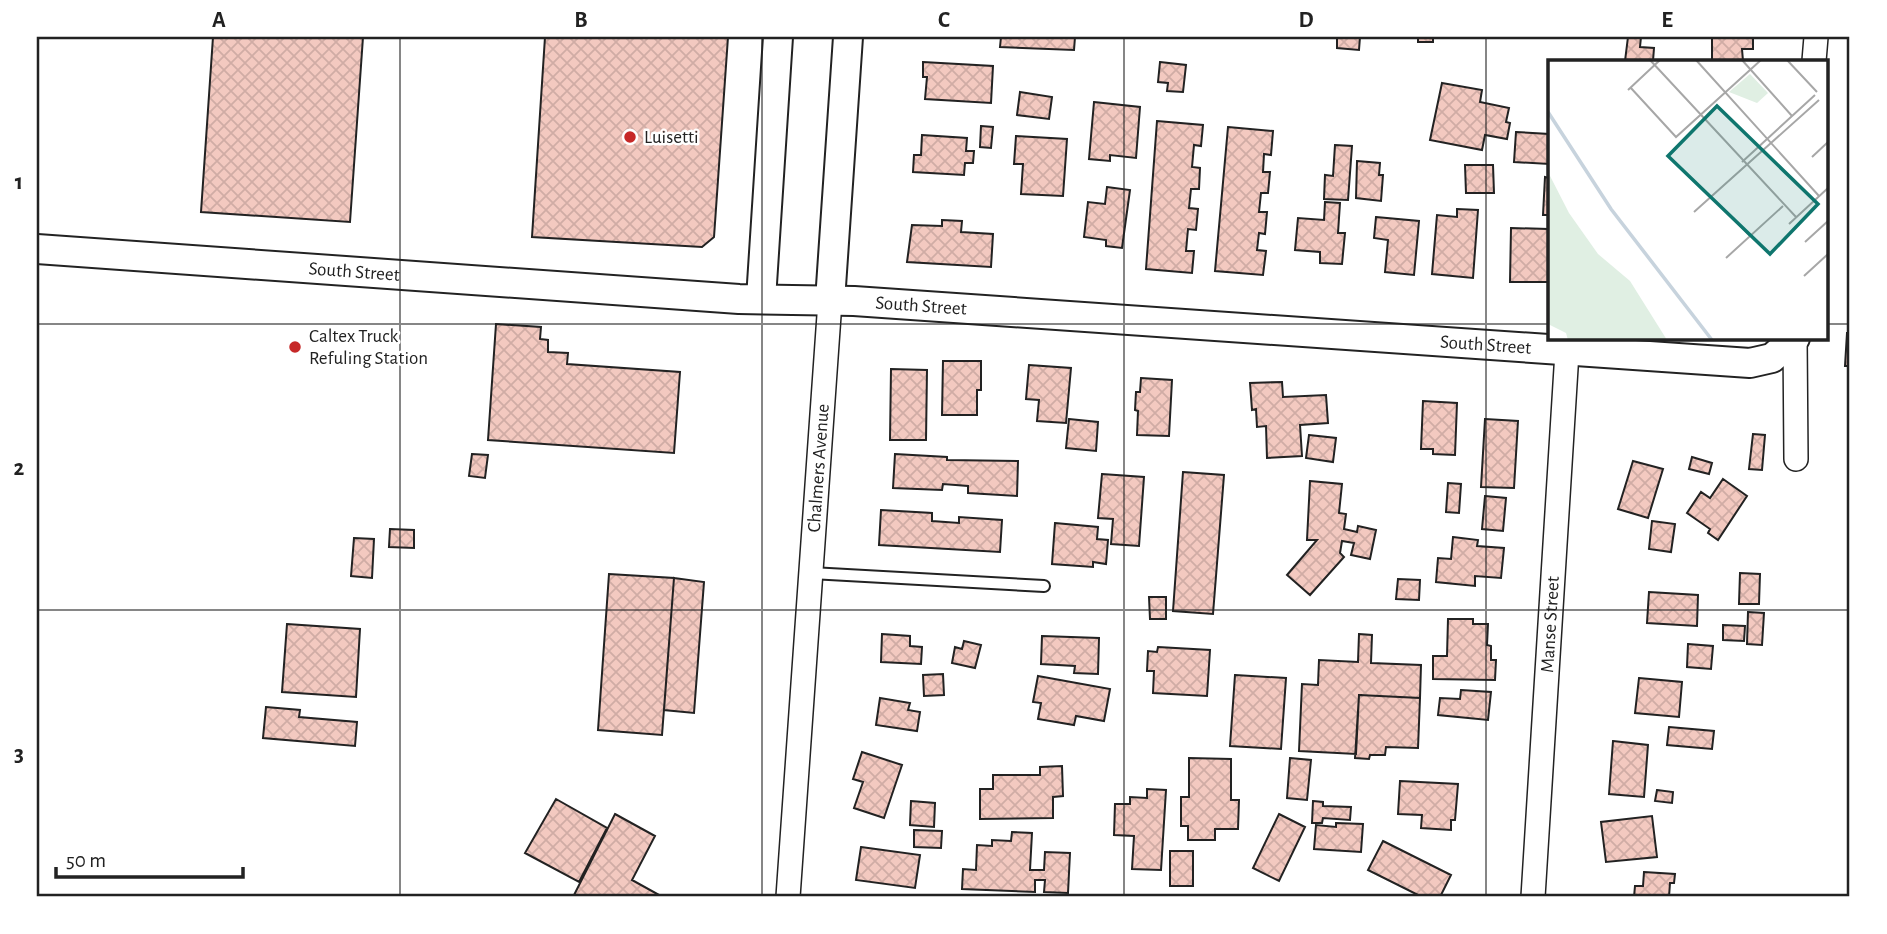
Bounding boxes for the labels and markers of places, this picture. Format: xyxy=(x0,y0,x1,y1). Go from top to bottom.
place label: Luisetti xyxy=(644,128,699,147)
marker: Luisetti xyxy=(622,129,638,145)
place label: Caltex Truck Refuling Station xyxy=(309,327,428,368)
marker: Caltex Truck Refuling Station xyxy=(287,339,303,355)

